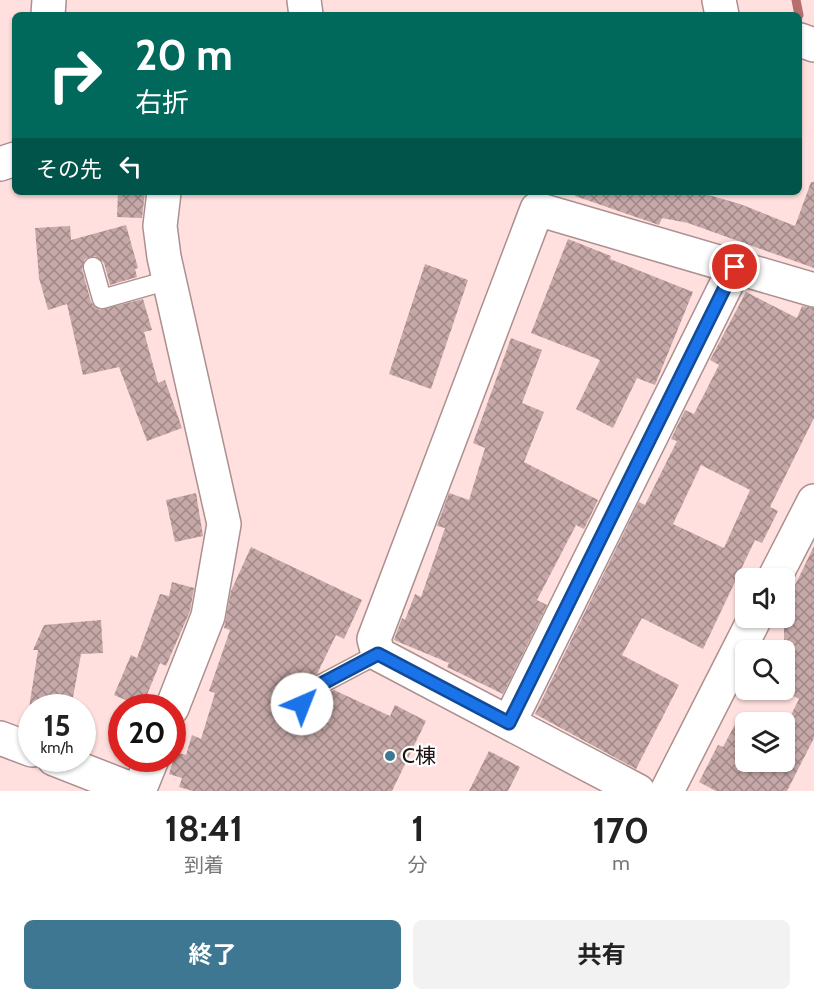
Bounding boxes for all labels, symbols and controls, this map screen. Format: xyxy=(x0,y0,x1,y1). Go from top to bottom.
text: 20 m xyxy=(135,29,233,81)
icon: right xyxy=(36,36,114,114)
text: 右折 xyxy=(135,86,189,119)
icon: left xyxy=(114,150,147,183)
text: その先 xyxy=(36,156,102,183)
pin xyxy=(709,241,760,292)
icon: arrive xyxy=(718,250,751,283)
map controls xyxy=(735,568,795,772)
button: sound xyxy=(735,568,795,628)
button: search xyxy=(735,640,795,700)
position arrow xyxy=(270,672,334,736)
speed limit sign: 20 xyxy=(108,694,186,772)
text: 15 xyxy=(43,707,71,744)
button: layers xyxy=(735,712,795,772)
text: km/h xyxy=(41,739,73,757)
place label: C棟 xyxy=(402,743,436,768)
marker: C棟 xyxy=(383,749,397,763)
text: 18:41 xyxy=(165,806,243,850)
text: 1 xyxy=(411,806,424,850)
text: 170 xyxy=(593,808,649,852)
text: m xyxy=(612,851,630,875)
text: 到着 xyxy=(184,853,224,877)
text: 分 xyxy=(408,853,428,877)
button: 終了 xyxy=(24,920,401,989)
button: 共有 xyxy=(413,920,790,989)

